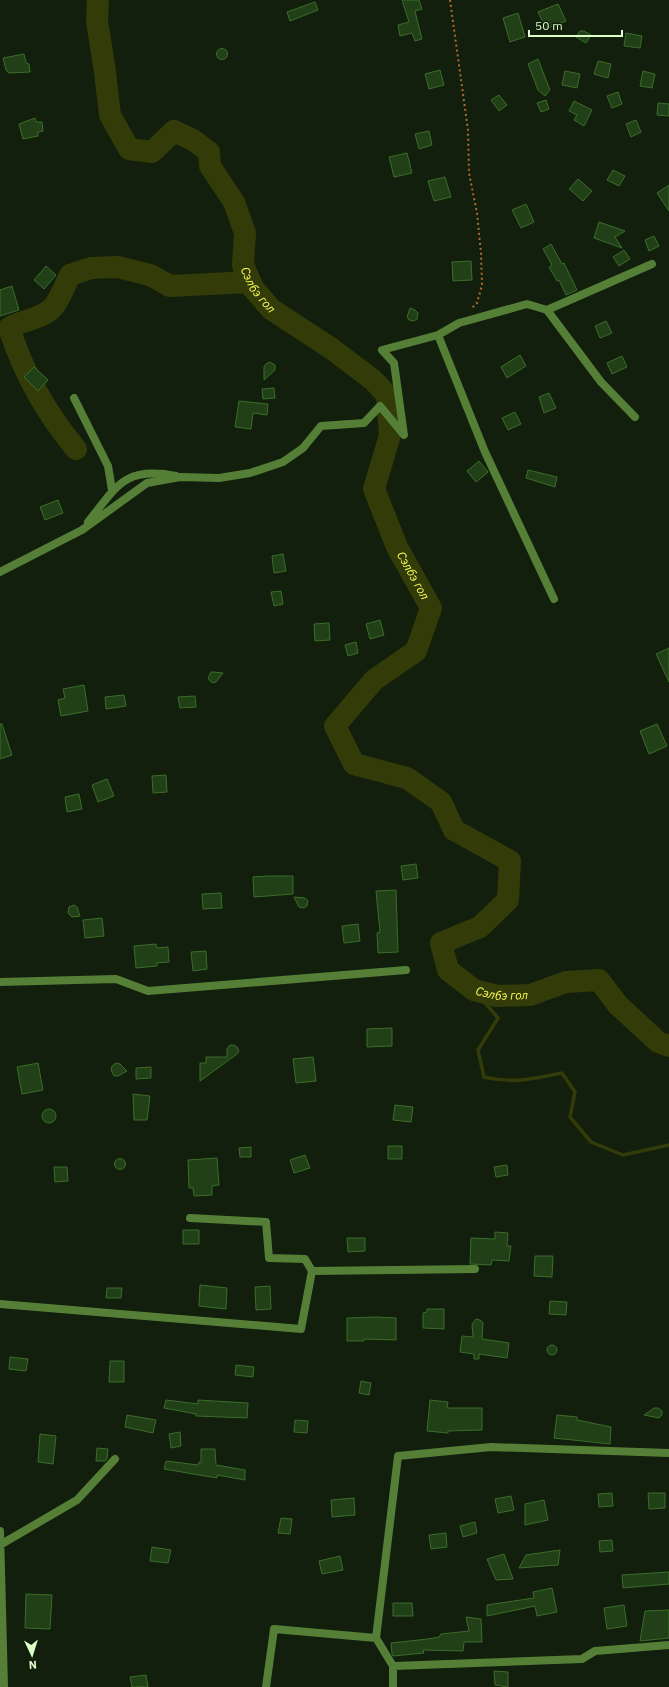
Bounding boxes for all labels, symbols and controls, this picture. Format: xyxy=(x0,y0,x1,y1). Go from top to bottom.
scale bar xyxy=(529,12,622,38)
text: 50 m xyxy=(535,18,563,33)
water label: Сэлбэ гол xyxy=(238,264,279,316)
water label: Сэлбэ гол xyxy=(394,549,433,603)
water label: Сэлбэ гол xyxy=(474,983,529,1003)
north arrow xyxy=(12,1635,52,1675)
text: N xyxy=(28,1658,37,1672)

